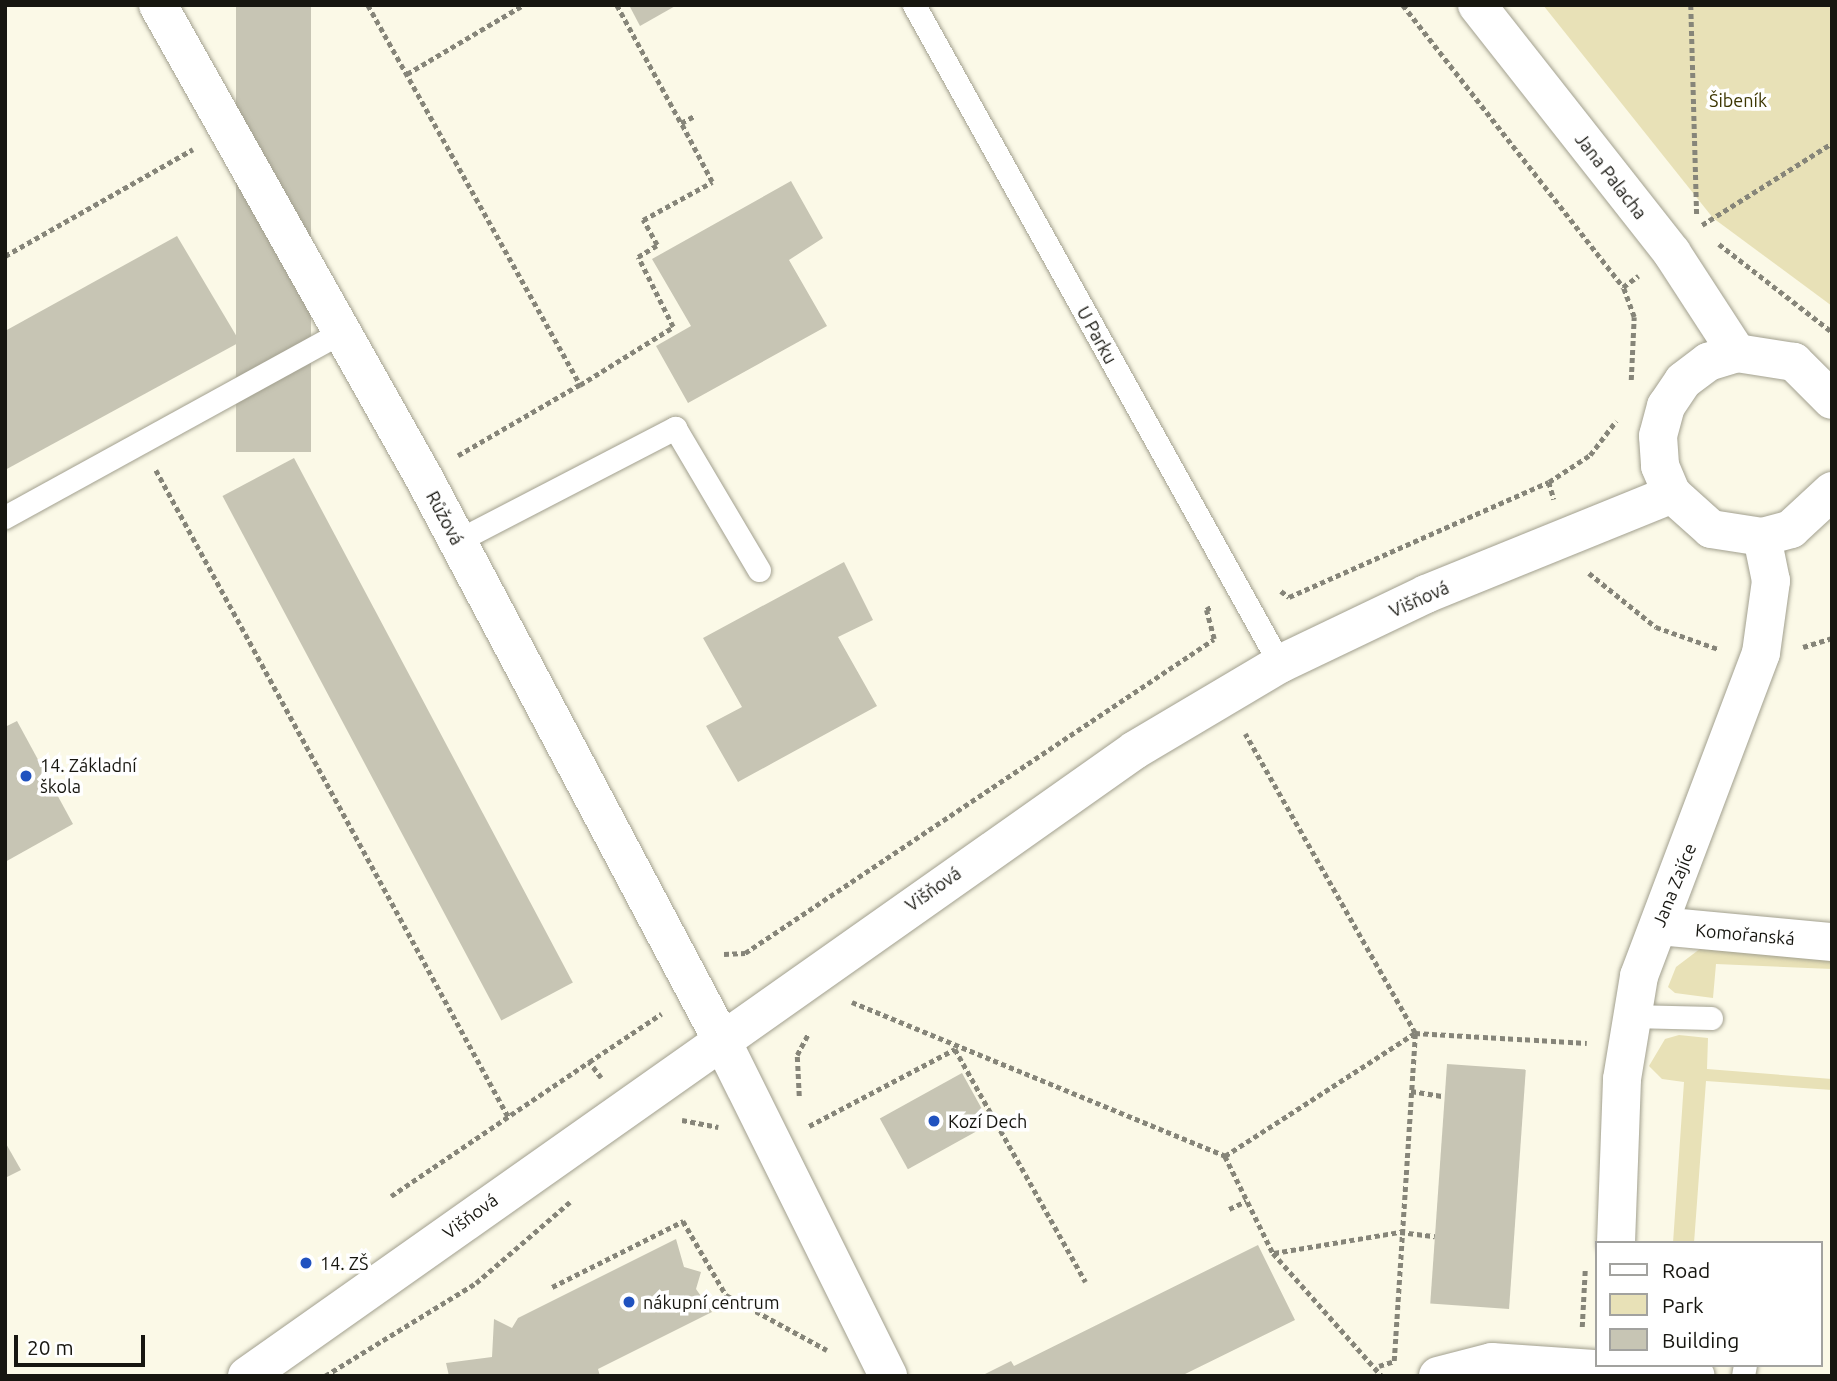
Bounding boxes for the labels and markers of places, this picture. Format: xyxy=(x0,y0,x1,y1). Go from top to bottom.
place label: 14. Základní škola xyxy=(40,755,137,798)
marker: 14. Základní škola xyxy=(18,768,34,784)
place label: Kozí Dech xyxy=(948,1110,1027,1132)
marker: Kozí Dech xyxy=(926,1113,942,1129)
place label: 14. ZŠ xyxy=(320,1252,368,1274)
marker: 14. ZŠ xyxy=(298,1255,314,1271)
place label: nákupní centrum xyxy=(643,1291,779,1313)
marker: nákupní centrum xyxy=(621,1294,637,1310)

